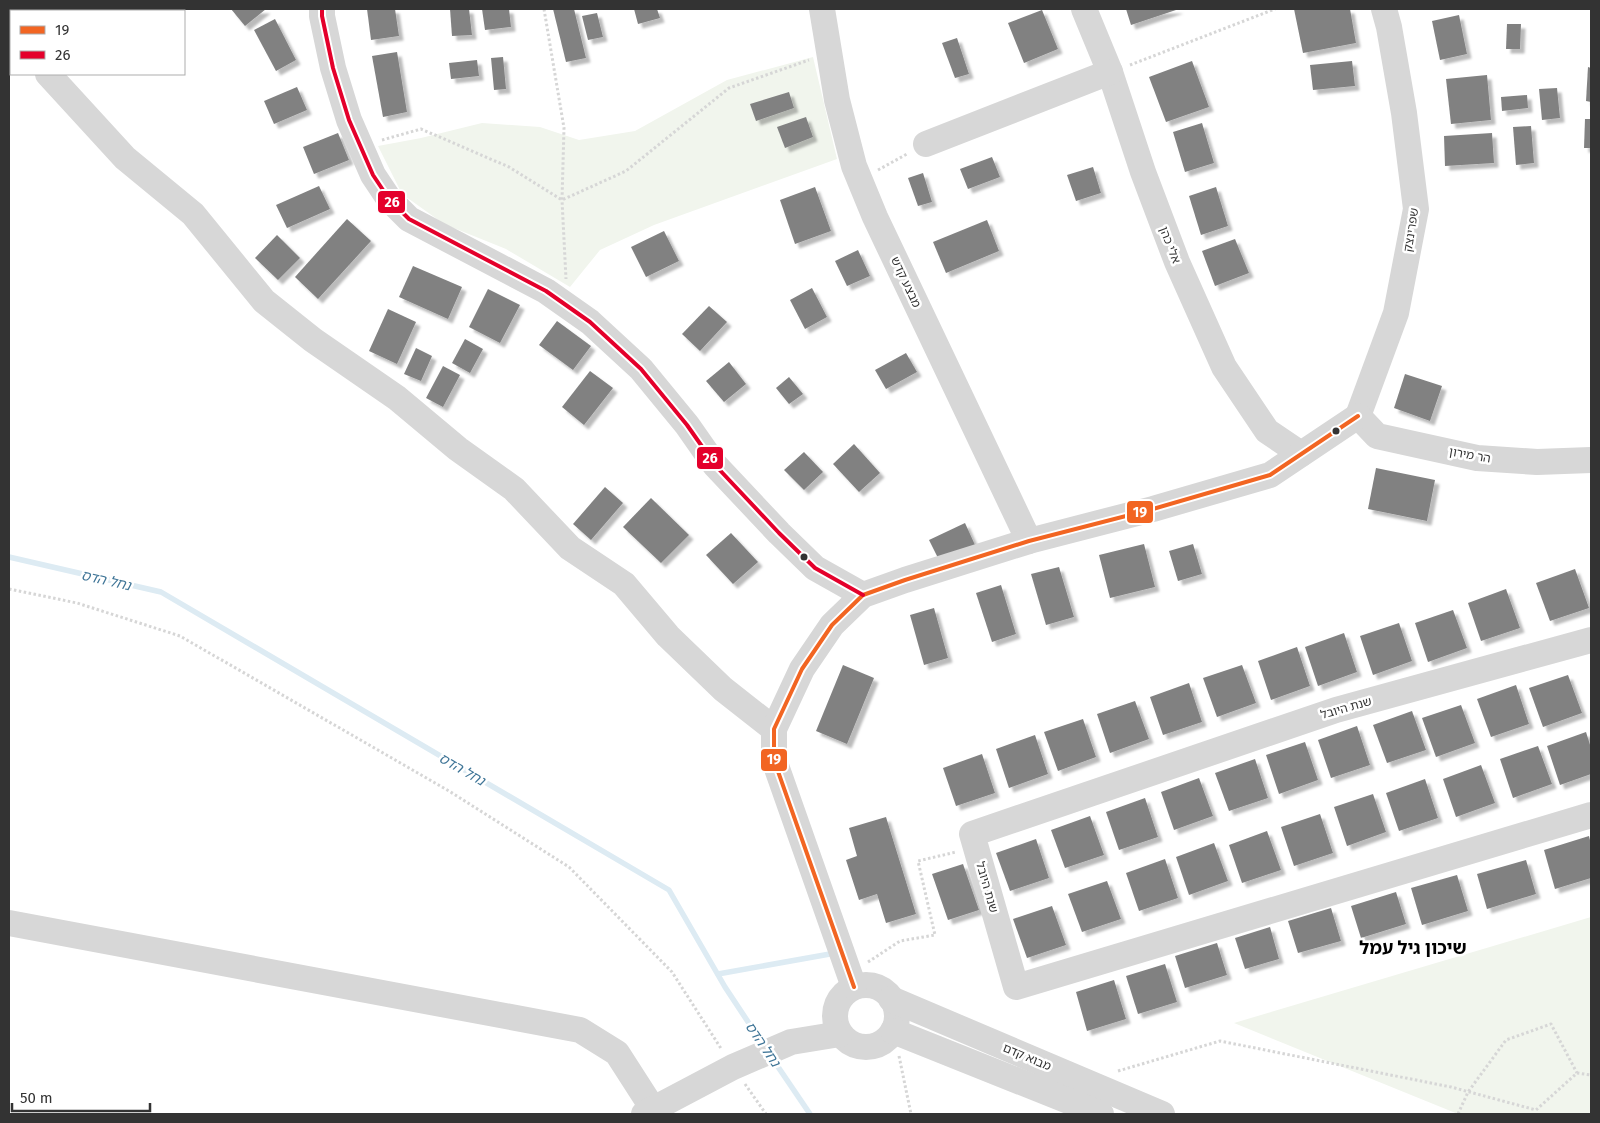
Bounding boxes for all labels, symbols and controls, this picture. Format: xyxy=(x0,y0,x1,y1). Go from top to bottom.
legend xyxy=(10,10,185,75)
text: 19 xyxy=(55,21,69,39)
text: 26 xyxy=(55,46,70,64)
line badge: 26 xyxy=(377,190,406,214)
text: 26 xyxy=(384,194,400,211)
street label: שפרינצק xyxy=(1401,207,1421,253)
street label: אלי כהן xyxy=(1157,225,1184,266)
street label: מבצע קדש xyxy=(888,254,924,310)
unlabelled marker xyxy=(1331,426,1341,436)
street label: הר מירון xyxy=(1448,444,1492,466)
line badge: 26 xyxy=(696,446,724,470)
text: 26 xyxy=(702,450,718,467)
line badge: 19 xyxy=(1126,500,1154,524)
text: 19 xyxy=(1133,504,1147,521)
unlabelled marker xyxy=(799,552,809,562)
water label: נחל הדס xyxy=(79,567,134,595)
street label: שנת היובל xyxy=(1319,694,1373,722)
line badge: 19 xyxy=(760,748,788,772)
water label: נחל הדס xyxy=(436,749,489,790)
text: 19 xyxy=(767,751,781,768)
street label: שנת היובל xyxy=(973,860,1001,914)
district label: שיכון גיל עמל xyxy=(1359,937,1467,959)
water label: נחל הדס xyxy=(741,1019,785,1071)
street label: מבוא קדם xyxy=(1001,1041,1053,1073)
scale bar xyxy=(12,1080,150,1112)
text: 50 m xyxy=(20,1089,53,1107)

